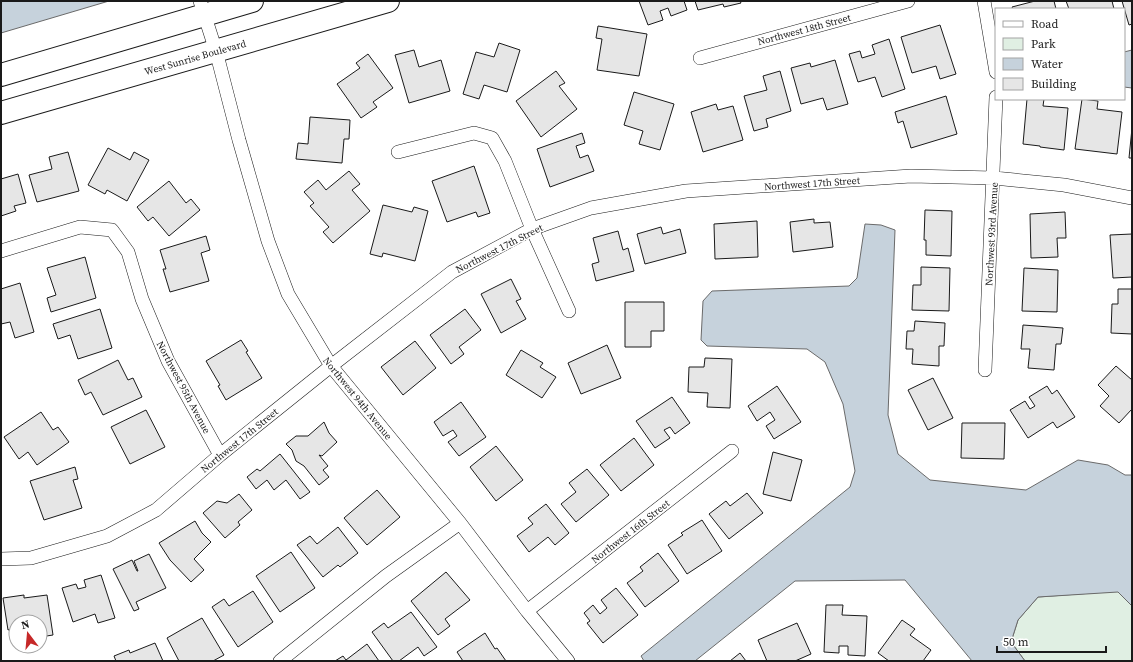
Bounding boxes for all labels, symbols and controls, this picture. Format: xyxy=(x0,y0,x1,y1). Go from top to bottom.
legend xyxy=(995,8,1125,100)
street label: Northwest 18th Street xyxy=(756,11,853,48)
text: Road xyxy=(1031,16,1058,32)
text: Park xyxy=(1031,36,1056,52)
street label: West Sunrise Boulevard xyxy=(143,37,248,78)
text: Water xyxy=(1031,56,1063,72)
text: Building xyxy=(1031,76,1076,92)
street label: Northwest 17th Street xyxy=(764,174,861,193)
street label: Northwest 93rd Avenue xyxy=(982,182,1001,286)
street label: Northwest 17th Street xyxy=(454,221,546,276)
street label: Northwest 95th Avenue xyxy=(154,339,213,436)
street label: Northwest 94th Avenue xyxy=(320,354,395,442)
street label: Northwest 17th Street xyxy=(198,405,281,476)
street label: Northwest 16th Street xyxy=(588,496,673,566)
north arrow xyxy=(8,614,48,654)
text: N xyxy=(19,617,31,633)
scale bar xyxy=(997,628,1106,654)
text: 50 m xyxy=(1003,634,1029,650)

